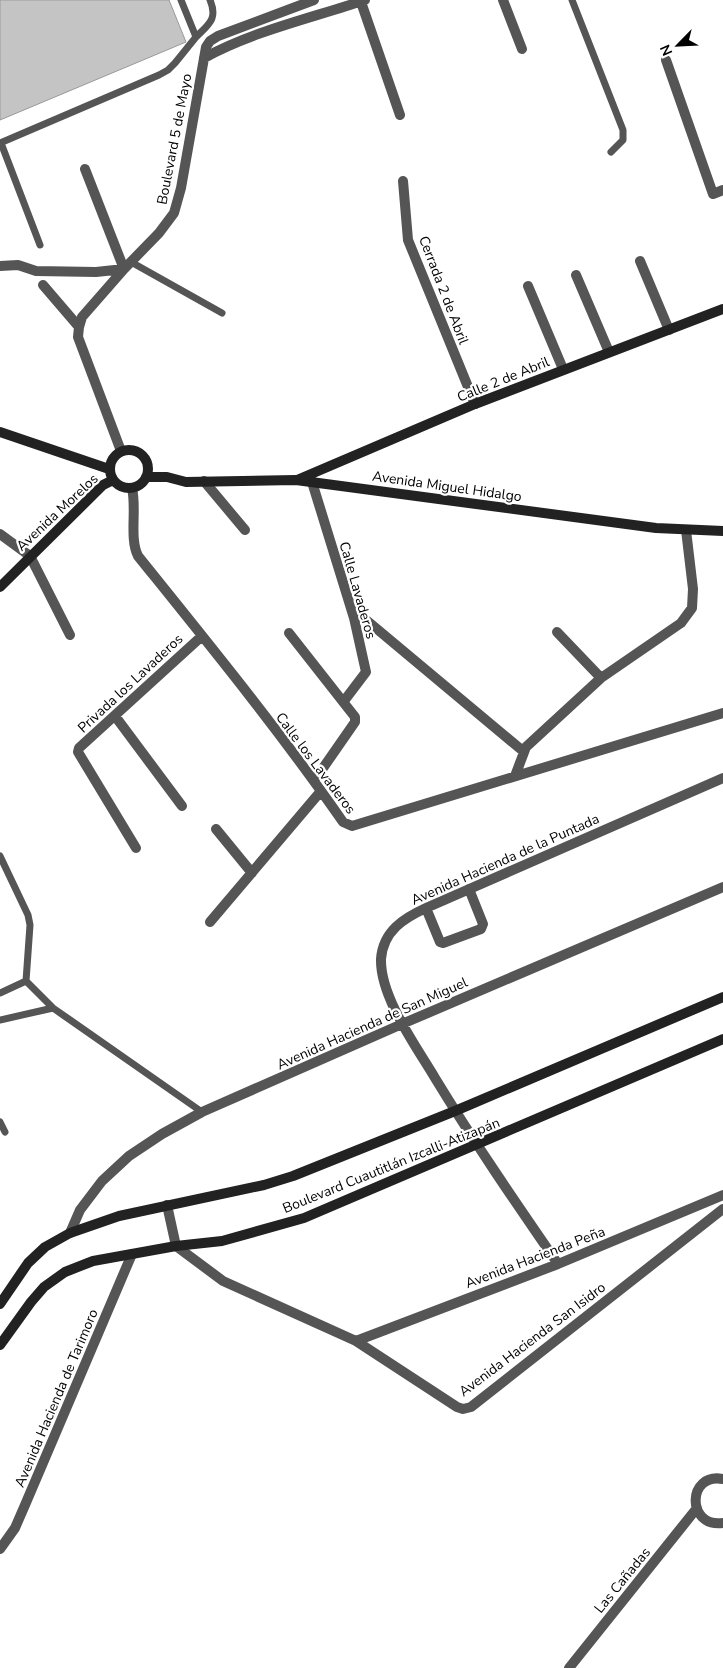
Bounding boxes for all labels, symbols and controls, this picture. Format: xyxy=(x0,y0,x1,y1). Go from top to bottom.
north arrow xyxy=(653,20,703,70)
text: N xyxy=(656,41,677,59)
street label: Boulevard 5 de Mayo xyxy=(152,72,197,206)
street label: Cerrada 2 de Abril xyxy=(414,233,473,348)
street label: Calle 2 de Abril xyxy=(454,352,553,407)
street label: Avenida Miguel Hidalgo xyxy=(371,467,523,506)
street label: Avenida Morelos xyxy=(12,469,103,555)
street label: Calle Lavaderos xyxy=(335,539,381,641)
street label: Privada los Lavaderos xyxy=(74,629,187,737)
street label: Calle los Lavaderos xyxy=(271,709,360,818)
street label: Avenida Hacienda de la Puntada xyxy=(408,809,602,910)
street label: Avenida Hacienda de San Miguel xyxy=(274,972,471,1074)
street label: Boulevard Cuautitlán Izcalli-Atizapán xyxy=(280,1113,503,1218)
street label: Avenida Hacienda Peña xyxy=(462,1222,608,1293)
street label: Avenida Hacienda San Isidro xyxy=(455,1278,610,1401)
street label: Avenida Hacienda de Tarimoro xyxy=(10,1306,103,1490)
street label: Las Cañadas xyxy=(590,1543,655,1617)

